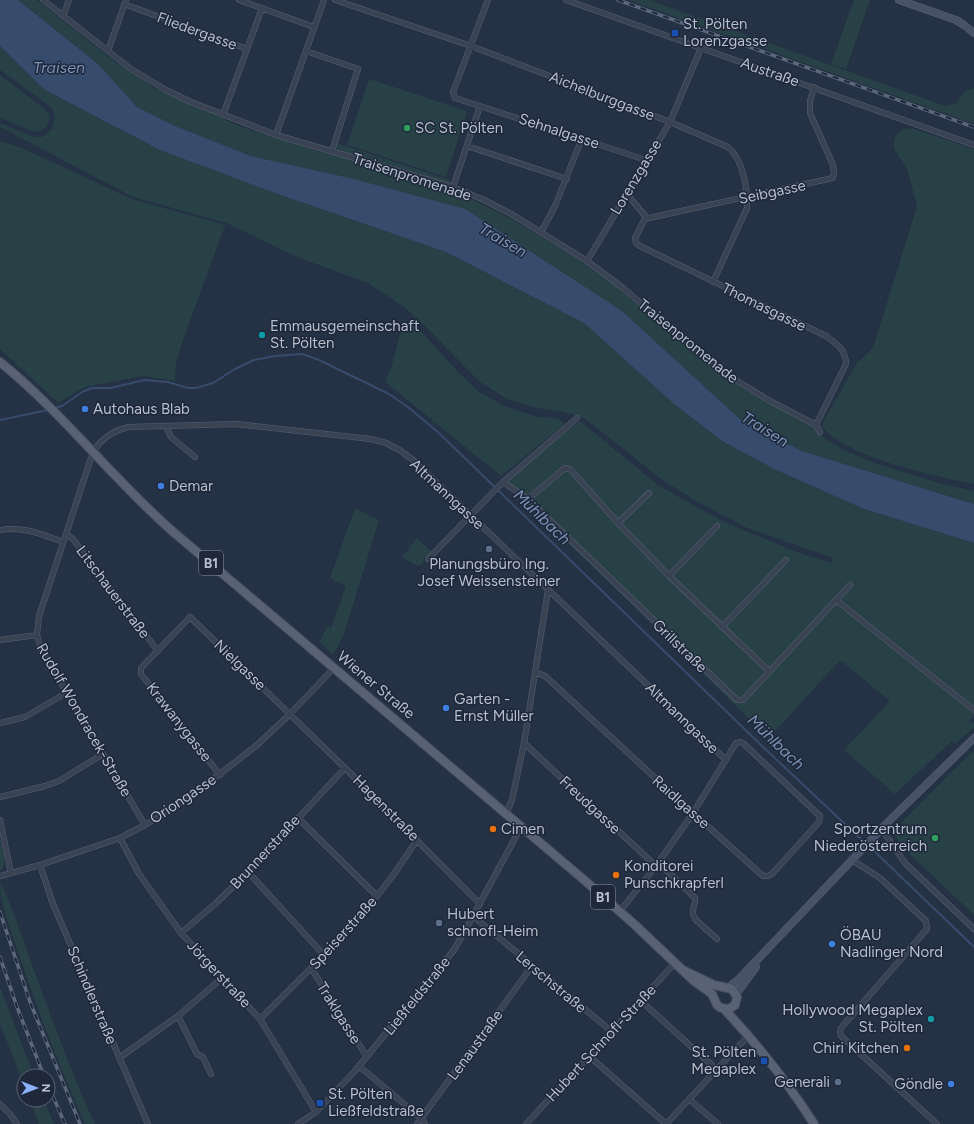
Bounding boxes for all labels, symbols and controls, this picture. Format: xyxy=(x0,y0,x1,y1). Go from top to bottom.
street label: Fliedergasse xyxy=(155,8,239,54)
place label: St. Pölten Lorenzgasse xyxy=(683,15,767,50)
marker: St. Pölten Lorenzgasse xyxy=(670,28,680,38)
street label: Austraße xyxy=(738,54,802,90)
water label: Traisen xyxy=(33,58,85,77)
street label: Aichelburggasse xyxy=(547,68,657,124)
street label: Sehnalgasse xyxy=(516,110,602,152)
place label: SC St. Pölten xyxy=(415,119,503,137)
marker: SC St. Pölten xyxy=(402,123,412,133)
street label: Lorenzgasse xyxy=(607,136,665,218)
street label: Traisenpromenade xyxy=(350,149,474,205)
street label: Seibgasse xyxy=(737,176,807,208)
water label: Traisen xyxy=(476,219,530,261)
street label: Thomasgasse xyxy=(719,279,809,335)
street label: Traisenpromenade xyxy=(634,295,742,387)
place label: Emmausgemeinschaft St. Pölten xyxy=(270,317,420,352)
marker: Emmausgemeinschaft St. Pölten xyxy=(257,330,267,340)
place label: Autohaus Blab xyxy=(93,400,190,418)
marker: Autohaus Blab xyxy=(80,404,90,414)
water label: Traisen xyxy=(738,407,792,451)
street label: Altmanngasse xyxy=(406,455,488,533)
place label: Demar xyxy=(169,477,213,495)
marker: Demar xyxy=(156,481,166,491)
water label: Mühlbach xyxy=(510,485,574,549)
street label: Litschauerstraße xyxy=(72,542,154,642)
marker: Planungsbüro Ing. Josef Weissensteiner xyxy=(484,544,494,554)
road number: B1 xyxy=(199,551,223,575)
place label: Planungsbüro Ing. Josef Weissensteiner xyxy=(418,555,560,590)
street label: Grillstraße xyxy=(649,616,711,676)
street label: Nielgasse xyxy=(210,636,270,694)
street label: Rudolf Wondracek-Straße xyxy=(33,640,135,800)
street label: Wiener Straße xyxy=(334,647,418,723)
street label: Krawanygasse xyxy=(142,679,216,765)
street label: Altmanngasse xyxy=(642,679,722,757)
place label: Garten - Ernst Müller xyxy=(454,690,534,725)
marker: Garten - Ernst Müller xyxy=(441,703,451,713)
water label: Mühlbach xyxy=(744,710,808,774)
street label: Oriongasse xyxy=(147,770,219,828)
street label: Hagenstraße xyxy=(349,771,423,845)
street label: Raidlgasse xyxy=(649,771,713,833)
street label: Freudgasse xyxy=(556,772,624,838)
street label: Brunnerstraße xyxy=(226,811,304,893)
place label: Cimen xyxy=(501,820,545,838)
place label: Sportzentrum Niederösterreich xyxy=(814,820,927,855)
marker: Cimen xyxy=(488,824,498,834)
marker: Sportzentrum Niederösterreich xyxy=(930,833,940,843)
place label: Konditorei Punschkrapferl xyxy=(624,857,724,892)
marker: Konditorei Punschkrapferl xyxy=(611,870,621,880)
road number: B1 xyxy=(591,885,615,909)
street label: Speiserstraße xyxy=(306,893,380,973)
place label: Hubert schnofl-Heim xyxy=(447,905,538,940)
marker: Hubert schnofl-Heim xyxy=(434,918,444,928)
place label: ÖBAU Nadlinger Nord xyxy=(840,926,943,961)
street label: Jörgerstraße xyxy=(183,937,255,1011)
marker: ÖBAU Nadlinger Nord xyxy=(827,939,837,949)
street label: Schindlerstraße xyxy=(63,943,121,1047)
street label: Lerschstraße xyxy=(512,947,590,1017)
street label: Ließfeldstraße xyxy=(380,953,454,1039)
street label: Traklgasse xyxy=(313,979,365,1047)
street label: Hubert Schnofl-Straße xyxy=(542,981,660,1105)
place label: Hollywood Megaplex St. Pölten xyxy=(782,1001,923,1036)
street label: Lenaustraße xyxy=(443,1006,507,1084)
marker: Hollywood Megaplex St. Pölten xyxy=(926,1014,936,1024)
place label: Chiri Kitchen xyxy=(813,1039,899,1057)
place label: St. Pölten Megaplex xyxy=(691,1043,756,1078)
marker: Chiri Kitchen xyxy=(902,1043,912,1053)
marker: St. Pölten Megaplex xyxy=(759,1056,769,1066)
north arrow xyxy=(16,1068,56,1108)
place label: Generali xyxy=(774,1073,830,1091)
place label: Göndle xyxy=(894,1075,943,1093)
marker: Generali xyxy=(833,1077,843,1087)
marker: Göndle xyxy=(946,1079,956,1089)
text: N xyxy=(39,1084,52,1092)
place label: St. Pölten Ließfeldstraße xyxy=(328,1085,424,1120)
marker: St. Pölten Ließfeldstraße xyxy=(315,1098,325,1108)

